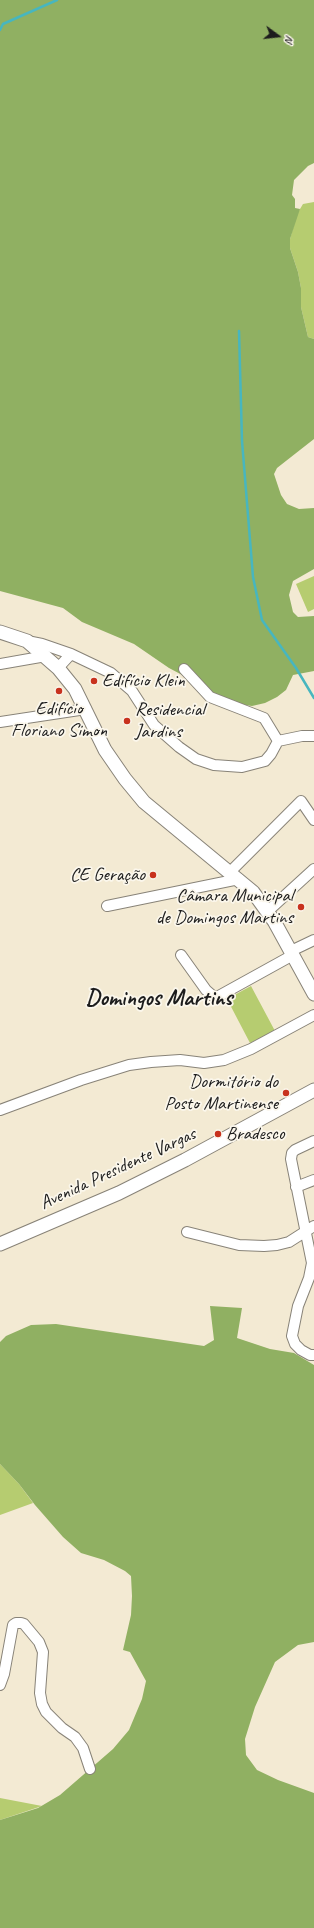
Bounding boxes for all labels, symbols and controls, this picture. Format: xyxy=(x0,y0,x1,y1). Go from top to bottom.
north arrow xyxy=(258,16,298,56)
text: N xyxy=(282,34,297,44)
place label: Edifício Klein xyxy=(102,670,185,692)
marker: Edifício Klein xyxy=(89,676,99,686)
marker: Edifício Floriano Simon xyxy=(54,686,64,696)
place label: Edifício Floriano Simon xyxy=(11,698,107,742)
place label: Residencial Jardins xyxy=(135,699,205,743)
marker: Residencial Jardins xyxy=(122,716,132,726)
place label: CE Geração xyxy=(70,864,145,886)
marker: CE Geração xyxy=(148,870,158,880)
place label: Câmara Municipal de Domingos Martins xyxy=(156,885,293,929)
marker: Câmara Municipal de Domingos Martins xyxy=(296,902,306,912)
district label: Domingos Martins xyxy=(86,985,232,1013)
place label: Dormitório do Posto Martinense xyxy=(164,1071,278,1115)
marker: Dormitório do Posto Martinense xyxy=(281,1088,291,1098)
street label: Avenida Presidente Vargas xyxy=(36,1123,200,1215)
place label: Bradesco xyxy=(226,1123,285,1145)
marker: Bradesco xyxy=(213,1129,223,1139)

